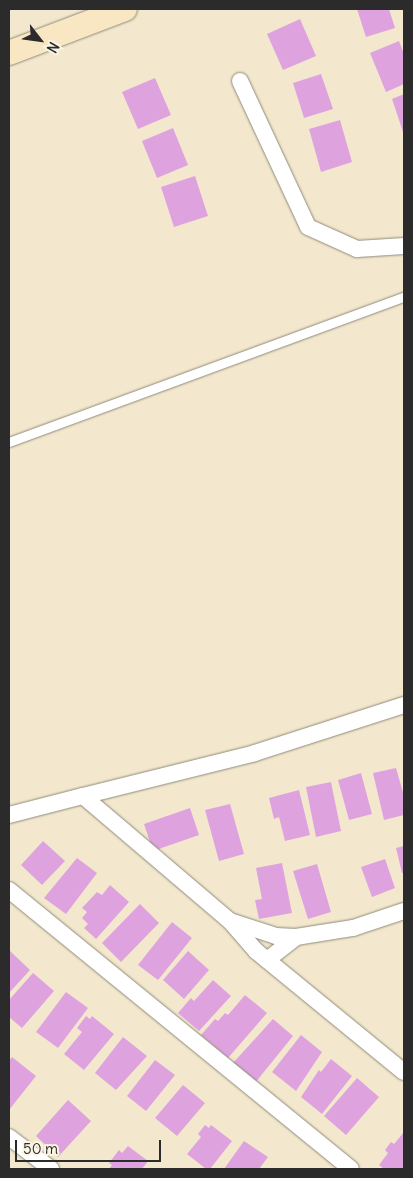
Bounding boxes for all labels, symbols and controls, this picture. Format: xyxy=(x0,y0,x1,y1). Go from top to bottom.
north arrow xyxy=(15,15,65,65)
text: N xyxy=(43,39,63,56)
scale bar xyxy=(18,1130,164,1162)
text: 50 m xyxy=(23,1139,58,1158)

